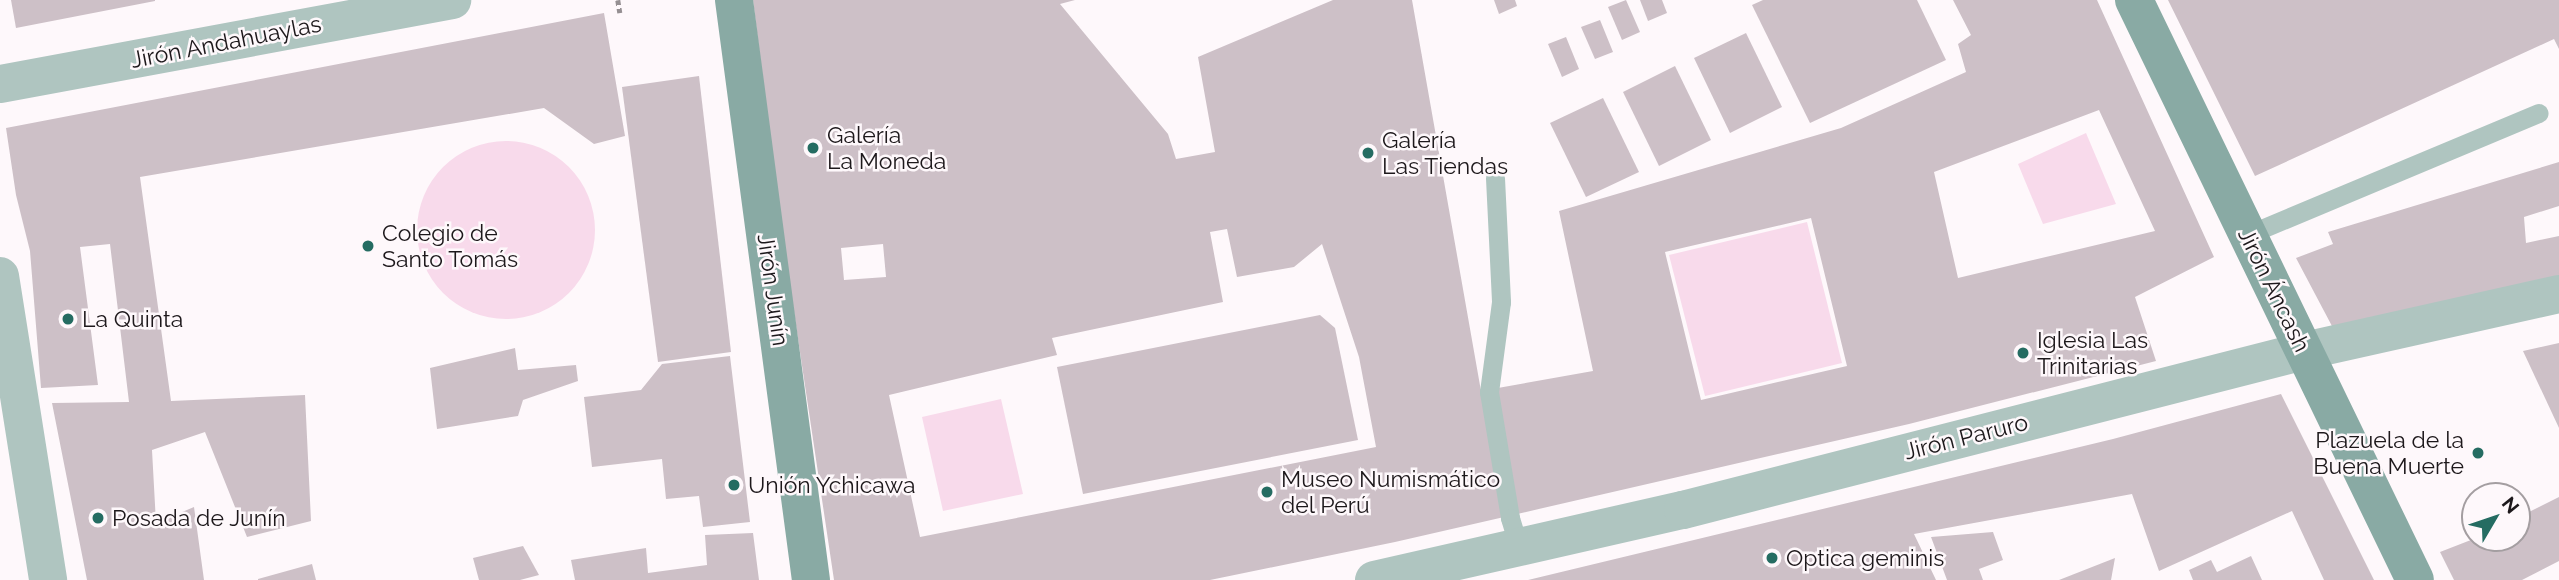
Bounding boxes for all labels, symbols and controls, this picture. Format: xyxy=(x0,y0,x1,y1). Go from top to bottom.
street label: Jirón Andahuaylas xyxy=(128,10,324,74)
place label: Galería La Moneda xyxy=(827,121,946,175)
place label: Galería Las Tiendas xyxy=(1382,126,1509,180)
marker: Galería La Moneda xyxy=(805,140,821,156)
marker: Galería Las Tiendas xyxy=(1360,145,1376,161)
place label: Colegio de Santo Tomás xyxy=(382,219,519,273)
street label: Jirón Áncash xyxy=(2232,223,2316,357)
street label: Jirón Junín xyxy=(751,232,795,348)
marker: Colegio de Santo Tomás xyxy=(360,238,376,254)
place label: La Quinta xyxy=(82,305,183,333)
marker: La Quinta xyxy=(60,311,76,327)
place label: Iglesia Las Trinitarias xyxy=(2037,326,2148,380)
marker: Iglesia Las Trinitarias xyxy=(2015,345,2031,361)
street label: Jirón Paruro xyxy=(1901,408,2031,466)
place label: Plazuela de la Buena Muerte xyxy=(2313,426,2464,480)
marker: Plazuela de la Buena Muerte xyxy=(2470,445,2486,461)
place label: Museo Numismático del Perú xyxy=(1281,465,1500,519)
place label: Unión Ychicawa xyxy=(748,471,916,499)
marker: Unión Ychicawa xyxy=(726,477,742,493)
north arrow xyxy=(2461,482,2531,552)
marker: Museo Numismático del Perú xyxy=(1259,484,1275,500)
text: N xyxy=(2498,492,2524,518)
place label: Posada de Junín xyxy=(112,504,286,532)
marker: Posada de Junín xyxy=(90,510,106,526)
place label: Optica geminis xyxy=(1786,544,1944,572)
marker: Optica geminis xyxy=(1764,550,1780,566)

